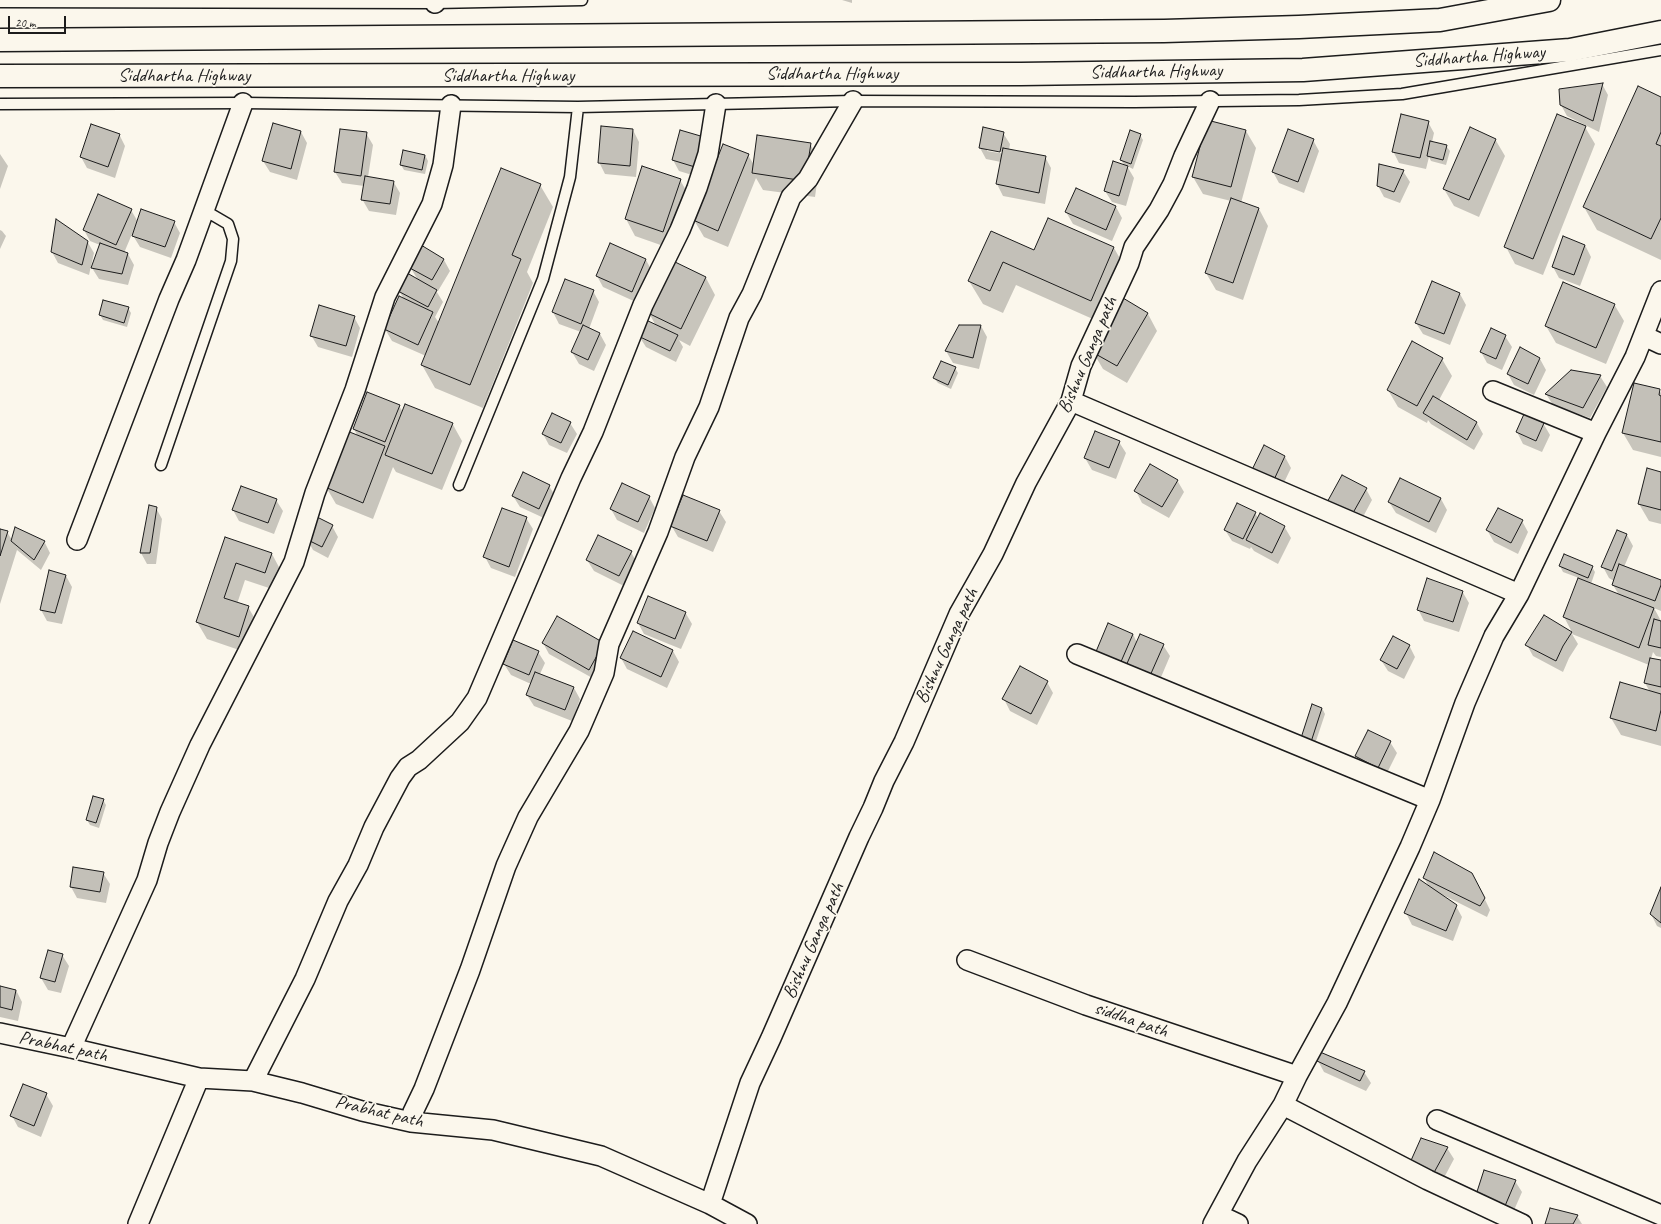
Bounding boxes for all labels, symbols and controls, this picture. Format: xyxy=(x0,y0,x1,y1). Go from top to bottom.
scale bar xyxy=(10,8,68,34)
text: 20 m xyxy=(15,15,35,31)
street label: Siddhartha Highway xyxy=(1412,41,1546,73)
street label: Siddhartha Highway xyxy=(1090,59,1222,85)
street label: Siddhartha Highway xyxy=(766,63,898,85)
street label: Siddhartha Highway xyxy=(118,65,250,87)
street label: Siddhartha Highway xyxy=(442,65,574,87)
street label: Bishnu Ganga path xyxy=(1053,293,1123,417)
street label: Bishnu Ganga path xyxy=(910,585,984,707)
street label: Bishnu Ganga path xyxy=(778,880,850,1002)
street label: siddha path xyxy=(1091,997,1171,1043)
street label: Prabhat path xyxy=(17,1027,109,1067)
street label: Prabhat path xyxy=(333,1091,425,1133)

